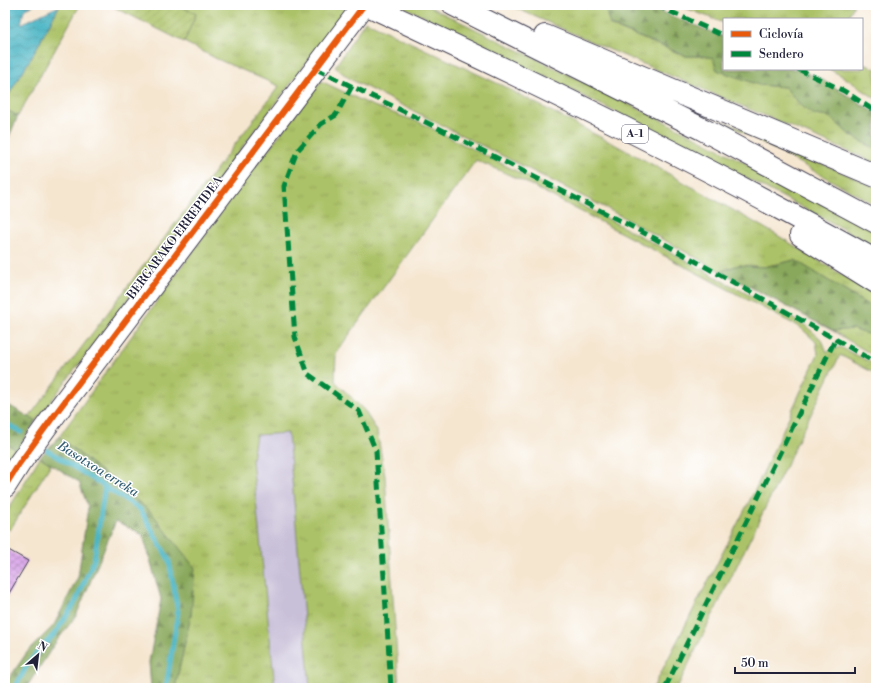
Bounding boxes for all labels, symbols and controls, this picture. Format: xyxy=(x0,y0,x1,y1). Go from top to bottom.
legend xyxy=(723,18,863,70)
text: Ciclovía xyxy=(759,27,804,42)
text: Sendero xyxy=(759,47,804,62)
road number: A-1 xyxy=(622,125,648,143)
street label: BERGARAKO ERREPIDEA xyxy=(123,173,227,303)
water label: Basotxoa erreka xyxy=(54,437,142,501)
north arrow xyxy=(18,635,58,675)
text: N xyxy=(35,639,50,655)
scale bar xyxy=(735,649,855,675)
text: 50 m xyxy=(741,656,769,671)

